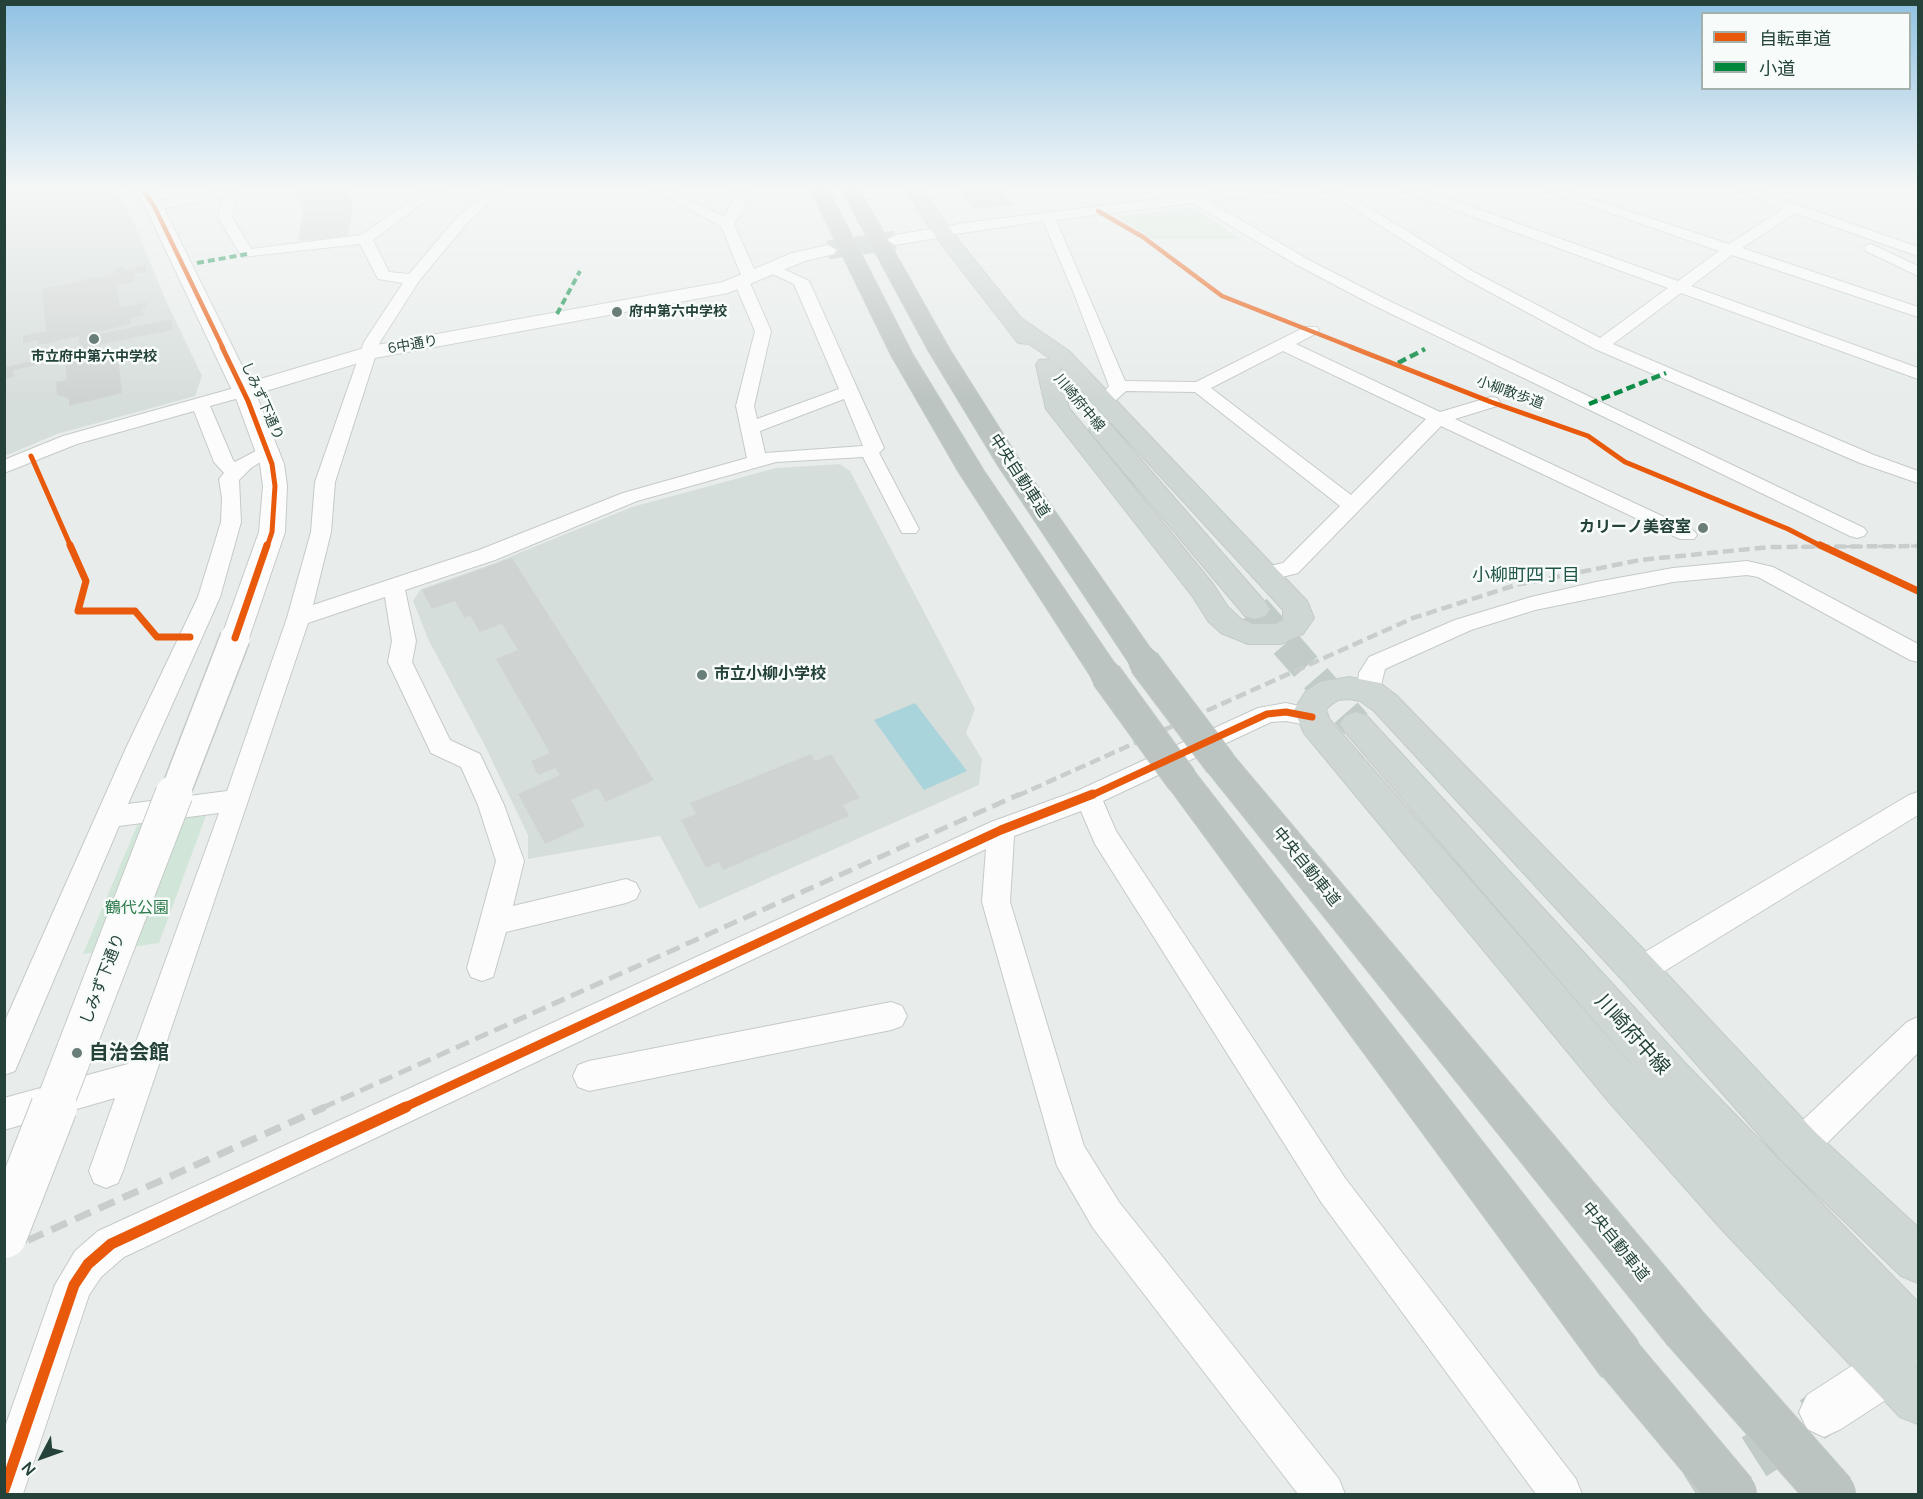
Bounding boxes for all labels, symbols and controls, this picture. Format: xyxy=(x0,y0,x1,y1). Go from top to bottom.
legend xyxy=(1701,12,1911,90)
text: 自転車道 xyxy=(1759,26,1831,50)
text: 小道 xyxy=(1759,56,1795,80)
place label: 府中第六中学校 xyxy=(629,304,727,320)
marker: 府中第六中学校 xyxy=(610,305,624,319)
marker: 市立府中第六中学校 xyxy=(87,332,101,346)
street label: 6中通り xyxy=(387,332,439,358)
place label: 市立府中第六中学校 xyxy=(31,349,157,365)
street label: しみず下通り xyxy=(237,359,287,443)
street label: 川崎府中線 xyxy=(1050,371,1108,435)
street label: 小柳散歩道 xyxy=(1474,373,1546,413)
street label: 中央自動車道 xyxy=(985,431,1053,521)
place label: カリーノ美容室 xyxy=(1579,518,1691,538)
marker: カリーノ美容室 xyxy=(1696,521,1710,535)
district label: 小柳町四丁目 xyxy=(1472,565,1580,587)
place label: 市立小柳小学校 xyxy=(714,665,826,685)
marker: 市立小柳小学校 xyxy=(695,668,709,682)
street label: 中央自動車道 xyxy=(1268,824,1344,910)
park label: 鶴代公園 xyxy=(105,899,169,919)
street label: しみず下通り xyxy=(77,931,129,1027)
street label: 川崎府中線 xyxy=(1590,990,1674,1080)
place label: 自治会館 xyxy=(89,1041,169,1065)
marker: 自治会館 xyxy=(70,1046,84,1060)
street label: 中央自動車道 xyxy=(1577,1199,1653,1285)
north arrow xyxy=(12,1427,72,1487)
text: N xyxy=(16,1457,40,1480)

